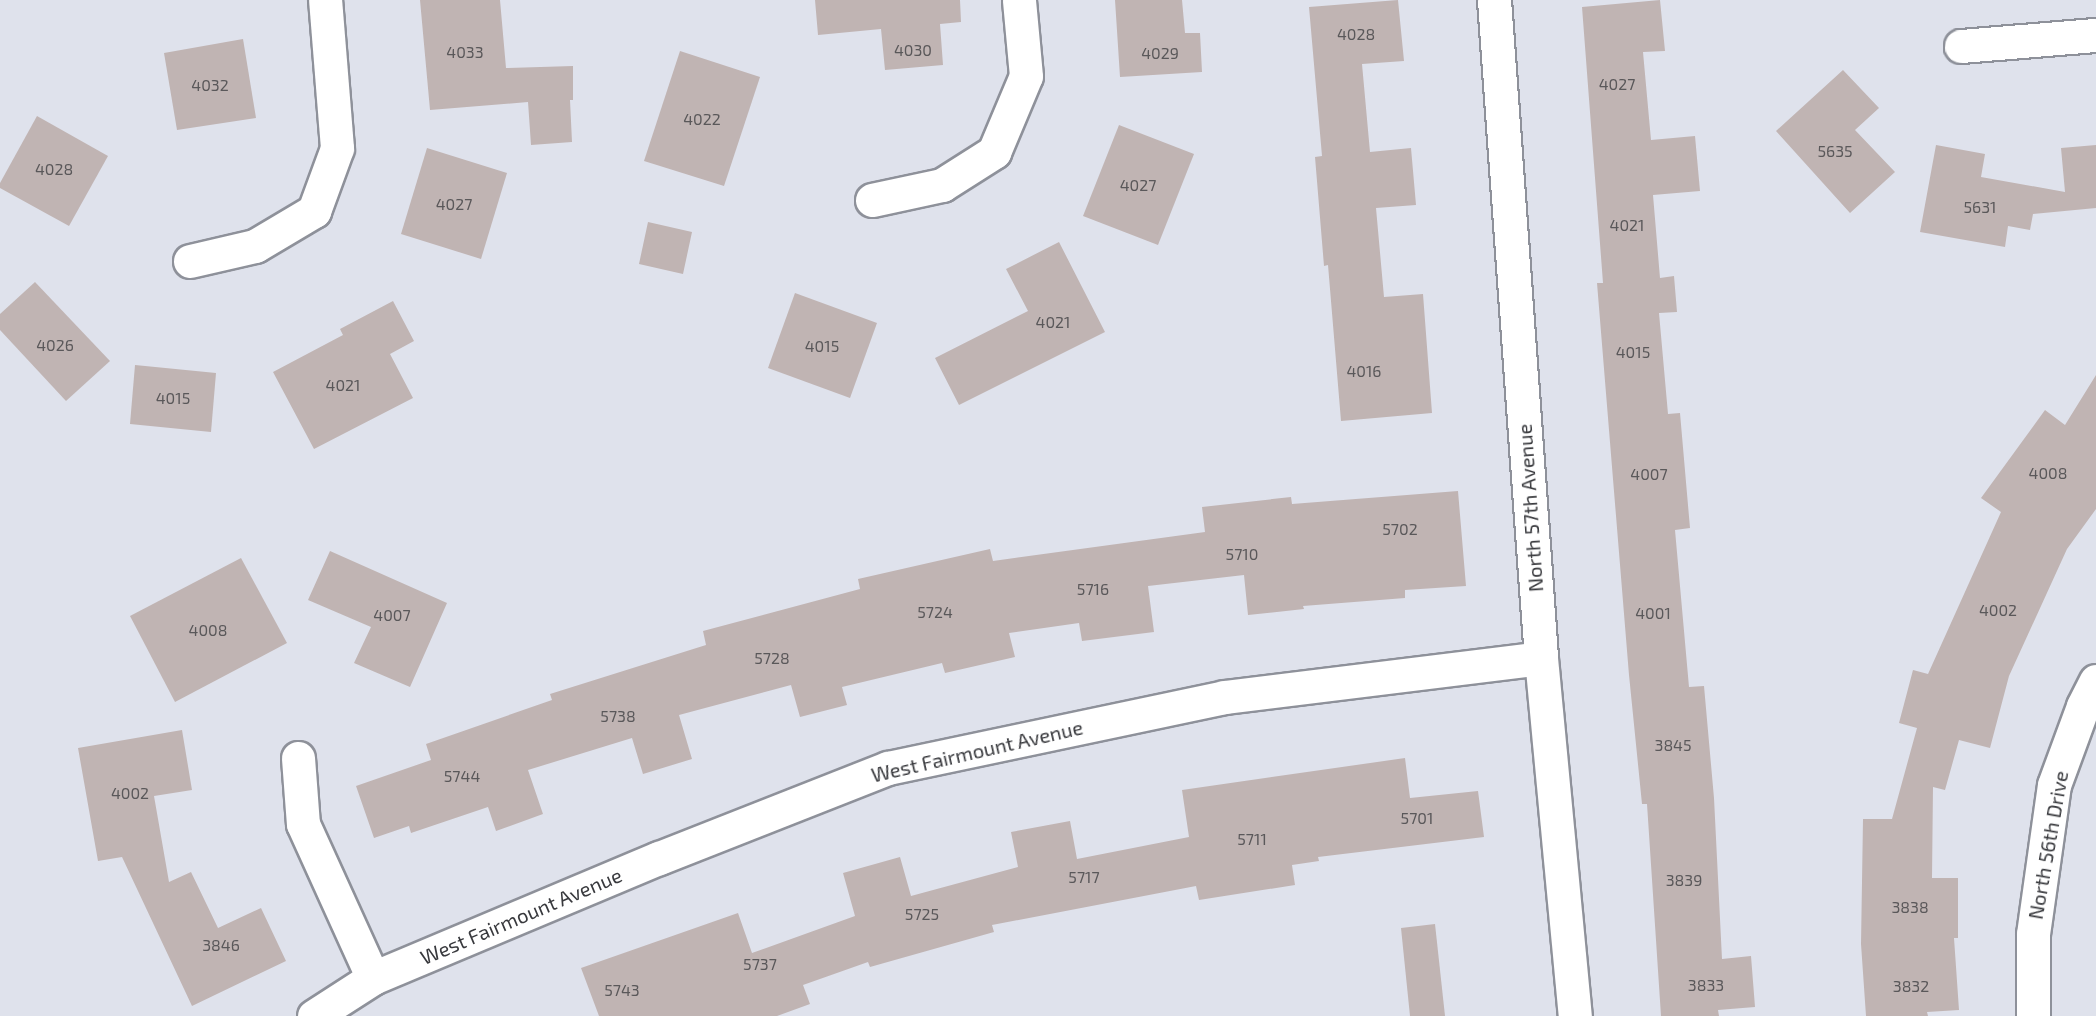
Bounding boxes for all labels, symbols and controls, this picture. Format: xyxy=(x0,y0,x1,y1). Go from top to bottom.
house number: 4028 xyxy=(1337,24,1375,44)
house number: 4030 xyxy=(894,40,932,60)
house number: 4033 xyxy=(446,42,484,62)
house number: 4029 xyxy=(1141,43,1179,63)
house number: 4027 xyxy=(1599,74,1635,94)
house number: 4032 xyxy=(191,75,229,95)
house number: 4022 xyxy=(683,109,721,129)
house number: 5635 xyxy=(1817,141,1853,161)
house number: 4028 xyxy=(35,159,73,179)
house number: 4027 xyxy=(1120,175,1156,195)
house number: 4027 xyxy=(436,194,472,214)
house number: 5631 xyxy=(1964,197,1996,217)
house number: 4021 xyxy=(1610,215,1644,235)
house number: 4021 xyxy=(1036,312,1070,332)
house number: 4026 xyxy=(36,335,74,355)
house number: 4015 xyxy=(805,336,839,356)
house number: 4015 xyxy=(1616,342,1650,362)
house number: 4016 xyxy=(1346,361,1382,381)
house number: 4021 xyxy=(326,375,360,395)
house number: 4015 xyxy=(156,388,190,408)
street label: North 57th Avenue xyxy=(1512,423,1548,593)
house number: 4008 xyxy=(2029,463,2067,483)
house number: 4007 xyxy=(1630,464,1668,484)
house number: 5702 xyxy=(1382,519,1418,539)
house number: 5710 xyxy=(1226,544,1258,564)
house number: 5716 xyxy=(1077,579,1109,599)
house number: 4002 xyxy=(1979,600,2017,620)
house number: 5724 xyxy=(917,602,953,622)
house number: 4001 xyxy=(1635,603,1671,623)
house number: 4007 xyxy=(373,605,411,625)
house number: 4008 xyxy=(189,620,227,640)
house number: 5728 xyxy=(754,648,790,668)
house number: 5738 xyxy=(600,706,636,726)
street label: West Fairmount Avenue xyxy=(869,715,1085,787)
house number: 3845 xyxy=(1654,735,1692,755)
house number: 5744 xyxy=(444,766,480,786)
street label: North 56th Drive xyxy=(2023,769,2073,921)
house number: 4002 xyxy=(111,783,149,803)
house number: 5701 xyxy=(1401,808,1433,828)
house number: 5711 xyxy=(1237,829,1267,849)
street label: West Fairmount Avenue xyxy=(417,863,625,969)
house number: 5717 xyxy=(1068,867,1100,887)
house number: 3839 xyxy=(1666,870,1702,890)
house number: 3838 xyxy=(1891,897,1929,917)
house number: 5725 xyxy=(905,904,939,924)
house number: 3846 xyxy=(202,935,240,955)
house number: 5737 xyxy=(743,954,777,974)
house number: 3833 xyxy=(1688,975,1724,995)
house number: 3832 xyxy=(1893,976,1929,996)
house number: 5743 xyxy=(604,980,640,1000)

